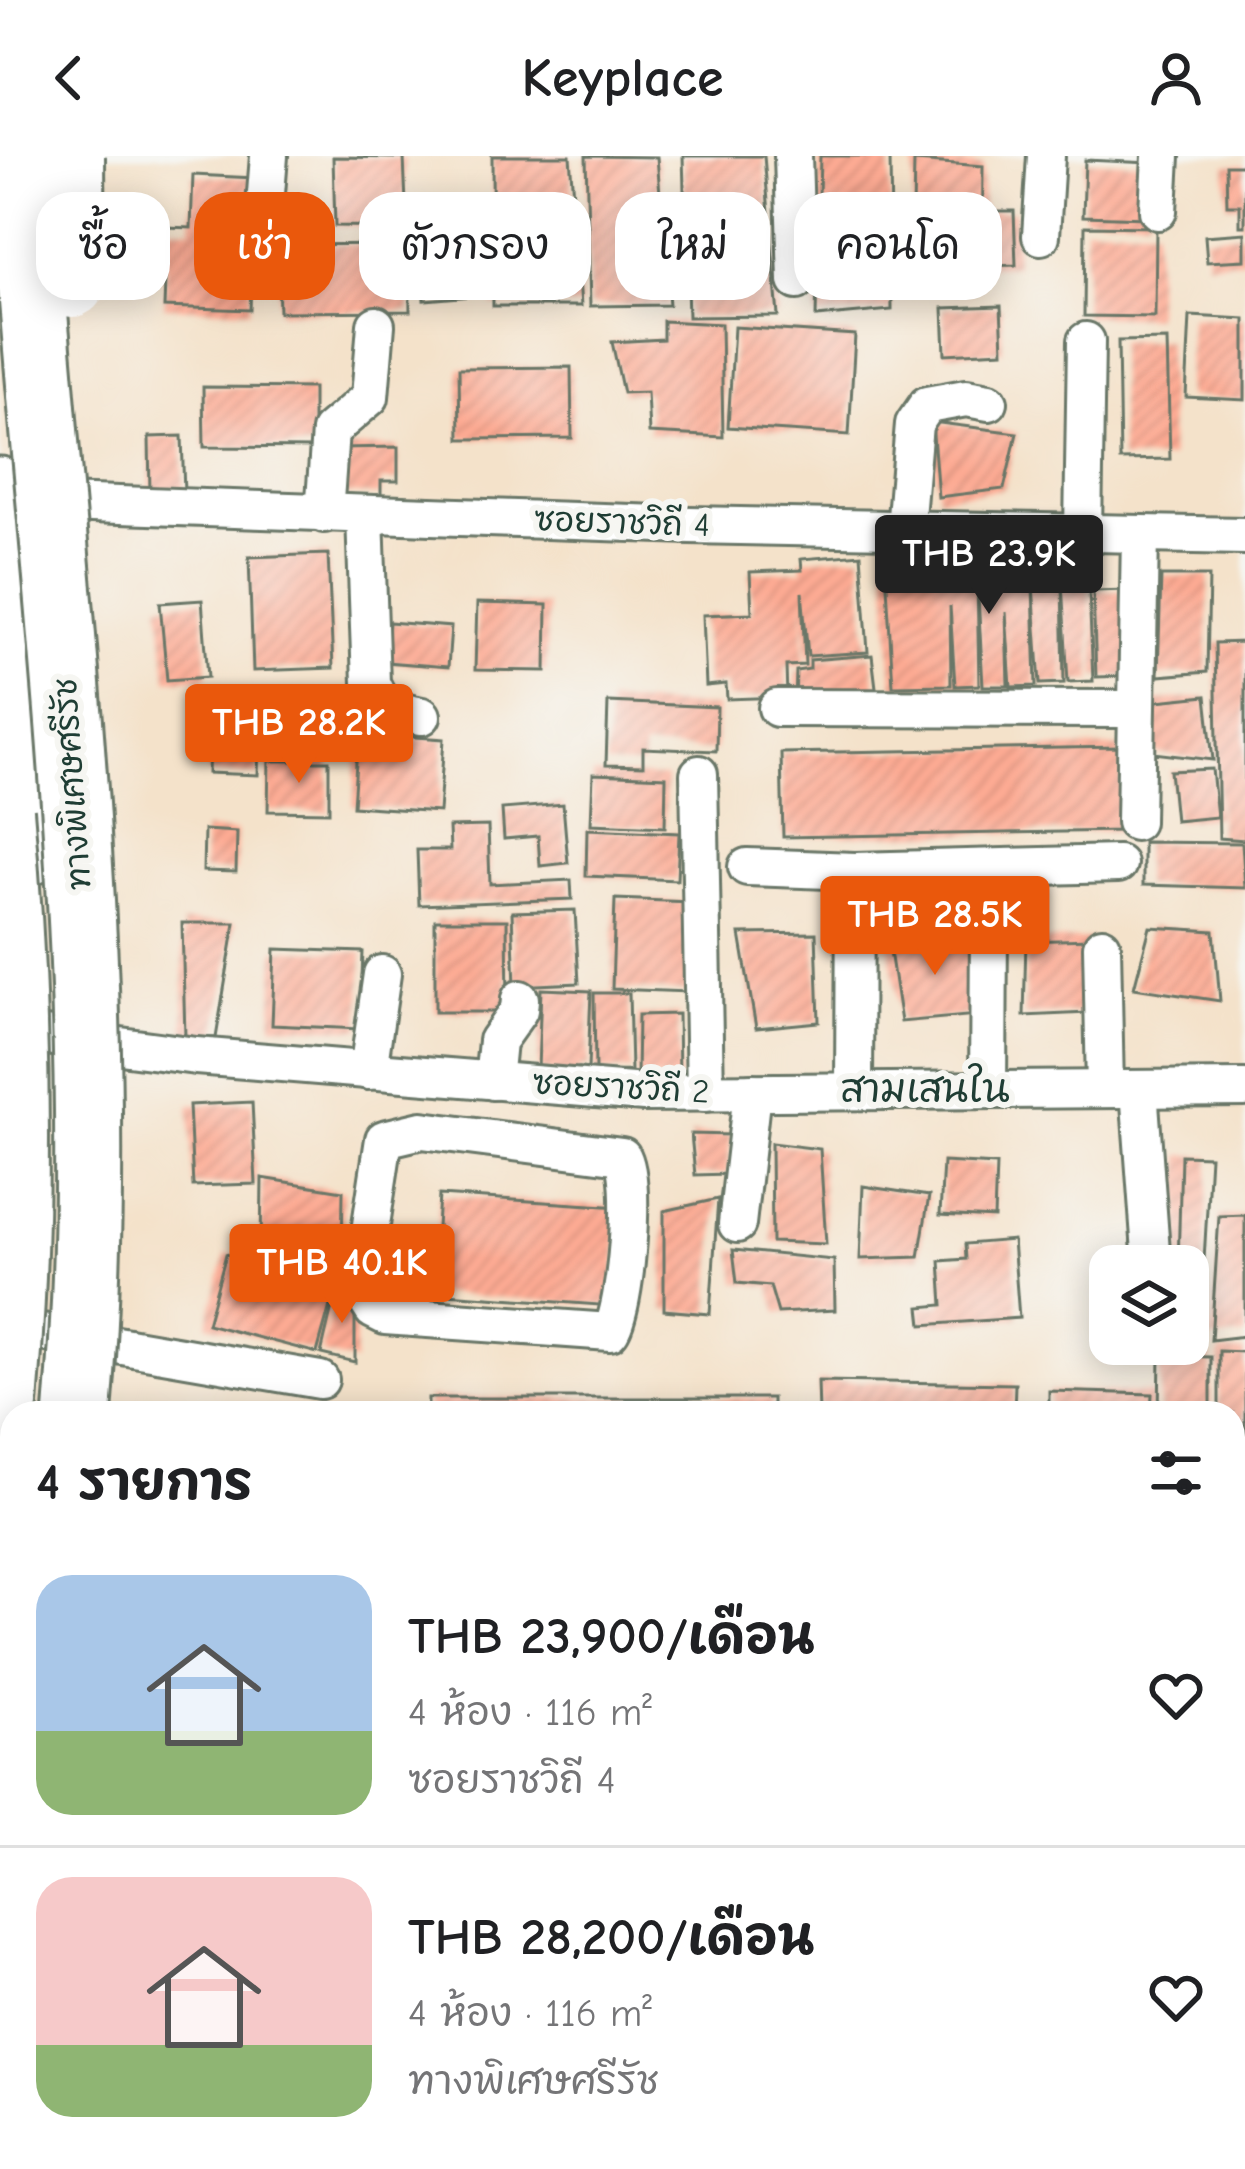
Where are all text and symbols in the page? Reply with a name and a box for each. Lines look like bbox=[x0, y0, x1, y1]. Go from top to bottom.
icon: back bbox=[36, 45, 102, 111]
icon: person bbox=[1143, 45, 1209, 111]
text: Keyplace bbox=[522, 47, 723, 110]
chip: ซื้อ bbox=[36, 192, 170, 300]
chip: เช่า bbox=[194, 192, 335, 300]
chip: ตัวกรอง bbox=[359, 192, 591, 300]
chip: ใหม่ bbox=[615, 192, 770, 300]
chip: คอนโด bbox=[794, 192, 1002, 300]
street label: ซอยราชวิถี 4 bbox=[534, 498, 710, 544]
pin: THB 23.9K bbox=[852, 515, 1126, 617]
text: THB 23.9K bbox=[902, 531, 1076, 576]
street label: ทางพิเศษศรีรัช bbox=[44, 677, 98, 891]
pin: THB 28.2K bbox=[162, 684, 436, 786]
text: THB 28.2K bbox=[212, 700, 386, 745]
pin: THB 28.5K bbox=[798, 876, 1072, 978]
text: THB 28.5K bbox=[847, 892, 1023, 937]
street label: ซอยราชวิถี 2 bbox=[532, 1061, 710, 1111]
district label: สามเสนใน bbox=[840, 1063, 1010, 1112]
pin: THB 40.1K bbox=[205, 1224, 479, 1326]
text: THB 40.1K bbox=[257, 1240, 427, 1285]
map controls bbox=[1089, 1245, 1209, 1365]
button: layers bbox=[1089, 1245, 1209, 1365]
icon: filters bbox=[1143, 1440, 1209, 1506]
text: 4 รายการ bbox=[36, 1453, 252, 1512]
text: THB 23,900/เดือน bbox=[408, 1607, 815, 1666]
icon: home bbox=[132, 1623, 276, 1767]
icon: heart bbox=[1143, 1662, 1209, 1728]
text: 4 ห้อง · 116 m² bbox=[408, 1690, 652, 1735]
text: ซอยราชวิถี 4 bbox=[408, 1758, 616, 1803]
text: THB 28,200/เดือน bbox=[408, 1908, 814, 1967]
icon: home bbox=[132, 1925, 276, 2069]
icon: heart bbox=[1143, 1964, 1209, 2030]
text: 4 ห้อง · 116 m² bbox=[408, 1991, 652, 2036]
text: ทางพิเศษศรีรัช bbox=[408, 2059, 659, 2104]

